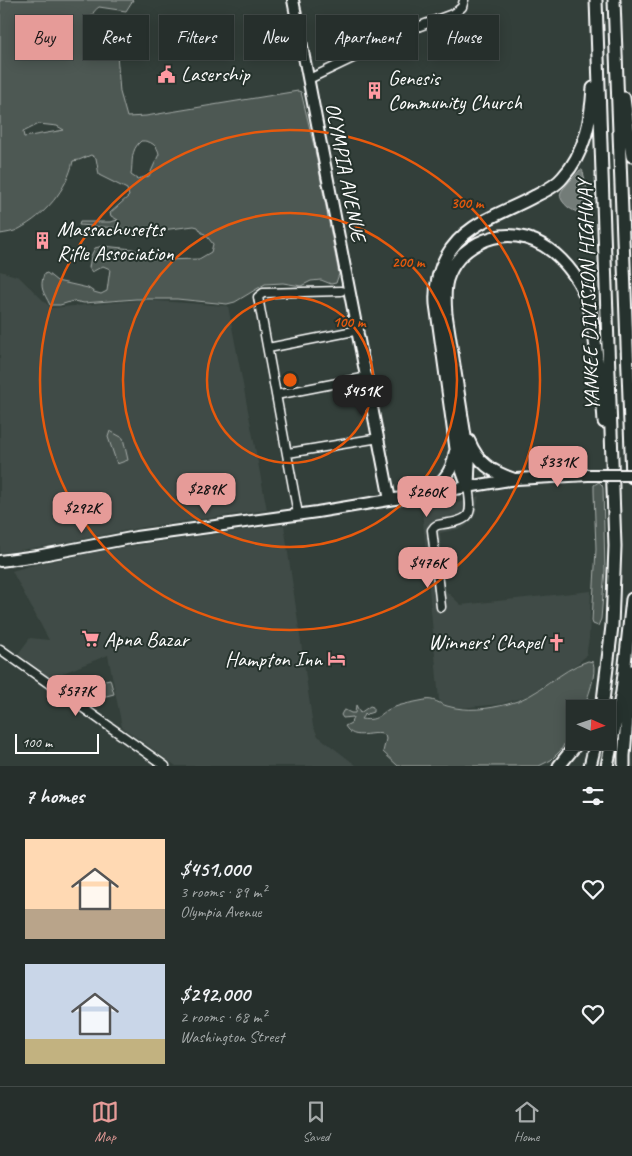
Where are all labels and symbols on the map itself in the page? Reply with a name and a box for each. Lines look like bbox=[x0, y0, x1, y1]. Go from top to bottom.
place label: Lasership bbox=[181, 61, 251, 87]
public building icon: Lasership bbox=[157, 64, 177, 84]
place label: Genesis Community Church bbox=[388, 65, 522, 115]
building icon: Genesis Community Church bbox=[364, 80, 384, 100]
street label: OLYMPIA AVENUE bbox=[320, 101, 373, 246]
street label: YANKEE DIVISION HIGHWAY bbox=[571, 175, 605, 411]
text: 300 m bbox=[451, 194, 485, 213]
place label: Massachusetts Rifle Association bbox=[57, 216, 174, 266]
building icon: Massachusetts Rifle Association bbox=[33, 231, 53, 251]
text: 200 m bbox=[392, 253, 426, 272]
text: 100 m bbox=[333, 313, 367, 332]
centre of rings bbox=[281, 371, 299, 389]
pin: $451K bbox=[327, 374, 397, 417]
pin: $331K bbox=[523, 446, 593, 488]
pin: $289K bbox=[171, 472, 241, 515]
pin: $260K bbox=[392, 476, 462, 518]
pin: $292K bbox=[47, 492, 117, 534]
pin: $476K bbox=[393, 546, 463, 589]
place label: Apna Bazar bbox=[104, 626, 191, 652]
supermarket icon: Apna Bazar bbox=[80, 629, 100, 649]
place label: Winners' Chapel bbox=[428, 629, 546, 655]
church icon: Winners' Chapel bbox=[547, 632, 567, 652]
place label: Hampton Inn bbox=[225, 646, 324, 672]
hotel icon: Hampton Inn bbox=[326, 649, 346, 669]
pin: $577K bbox=[41, 674, 111, 717]
north arrow bbox=[566, 700, 616, 750]
scale bar bbox=[15, 731, 99, 754]

